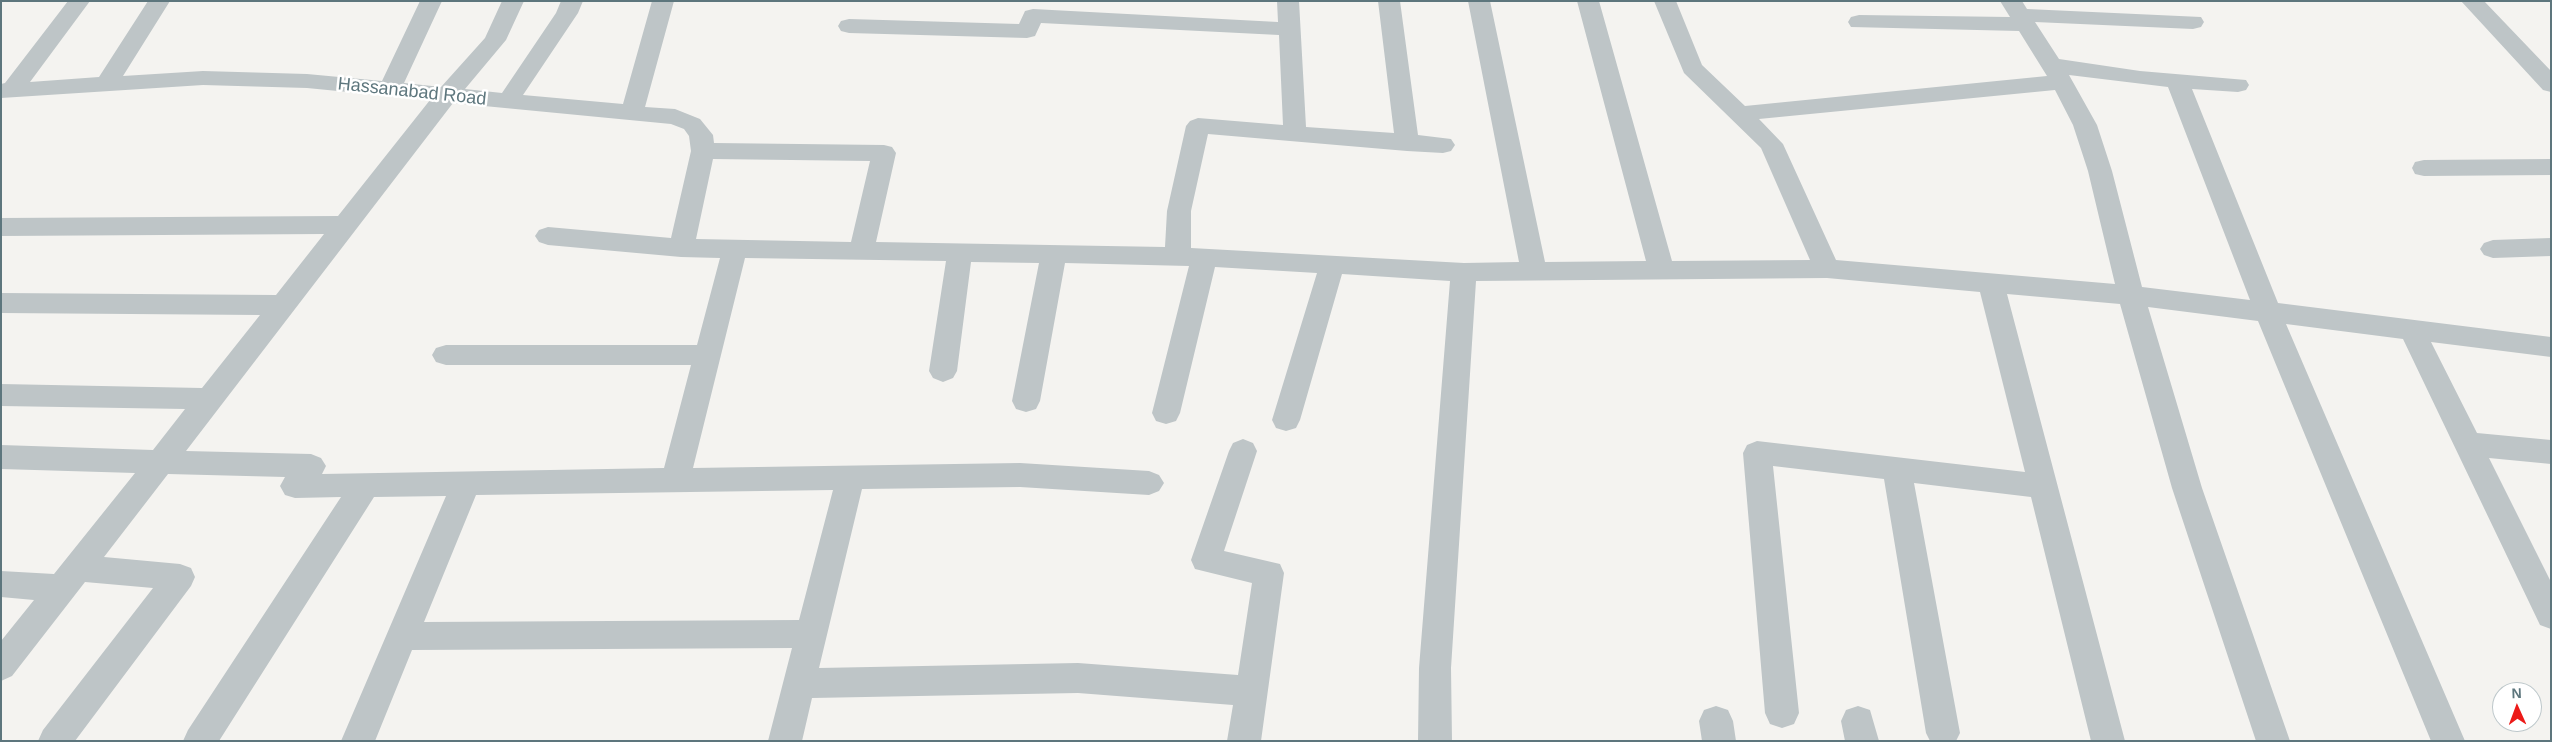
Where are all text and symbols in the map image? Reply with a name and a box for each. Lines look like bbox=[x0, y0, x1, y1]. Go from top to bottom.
street label: Hassanabad Road bbox=[337, 73, 487, 111]
north arrow bbox=[2492, 682, 2542, 732]
text: N bbox=[2511, 685, 2522, 701]

